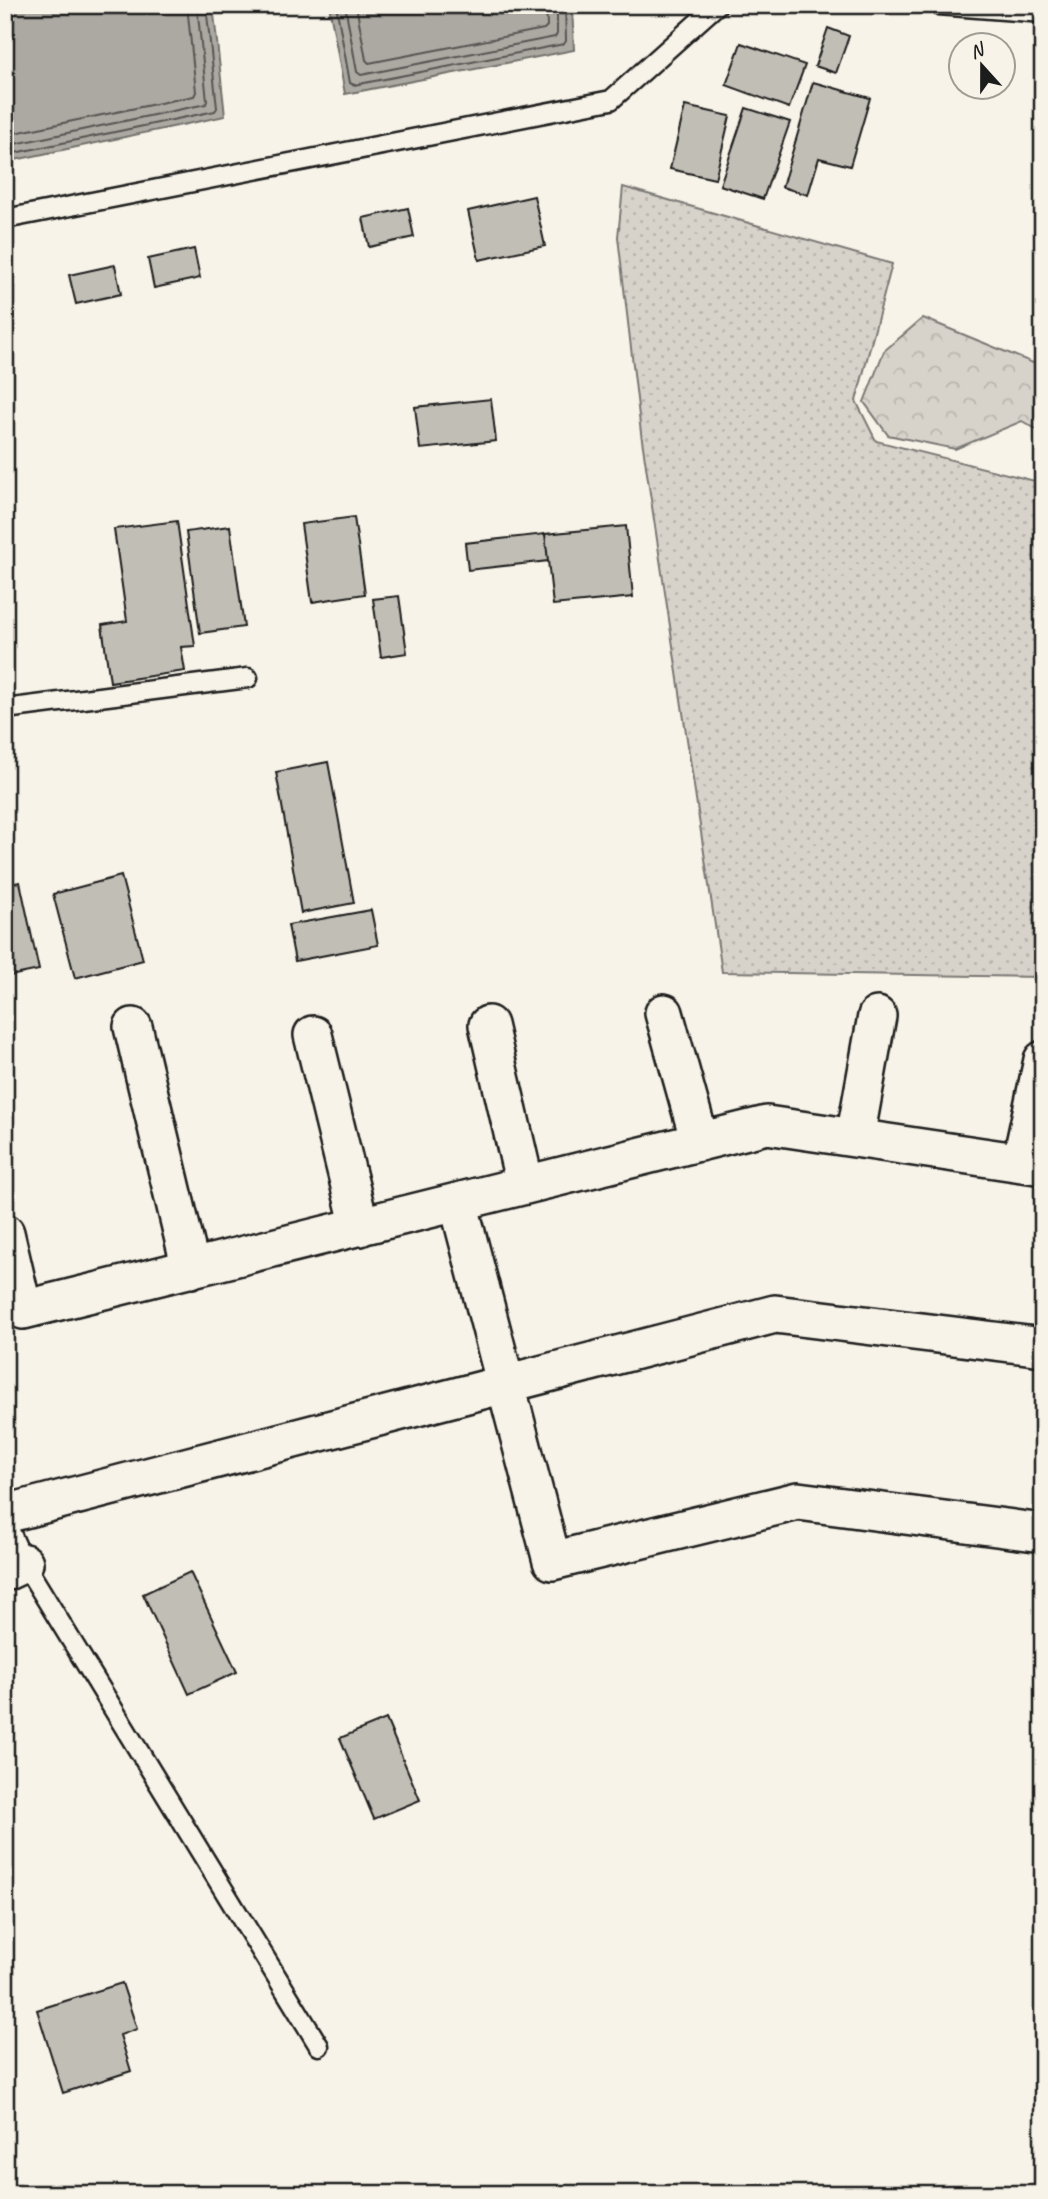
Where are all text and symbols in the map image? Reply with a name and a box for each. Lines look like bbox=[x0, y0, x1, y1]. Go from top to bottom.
north arrow bbox=[946, 32, 1016, 102]
text: N bbox=[966, 37, 989, 64]

